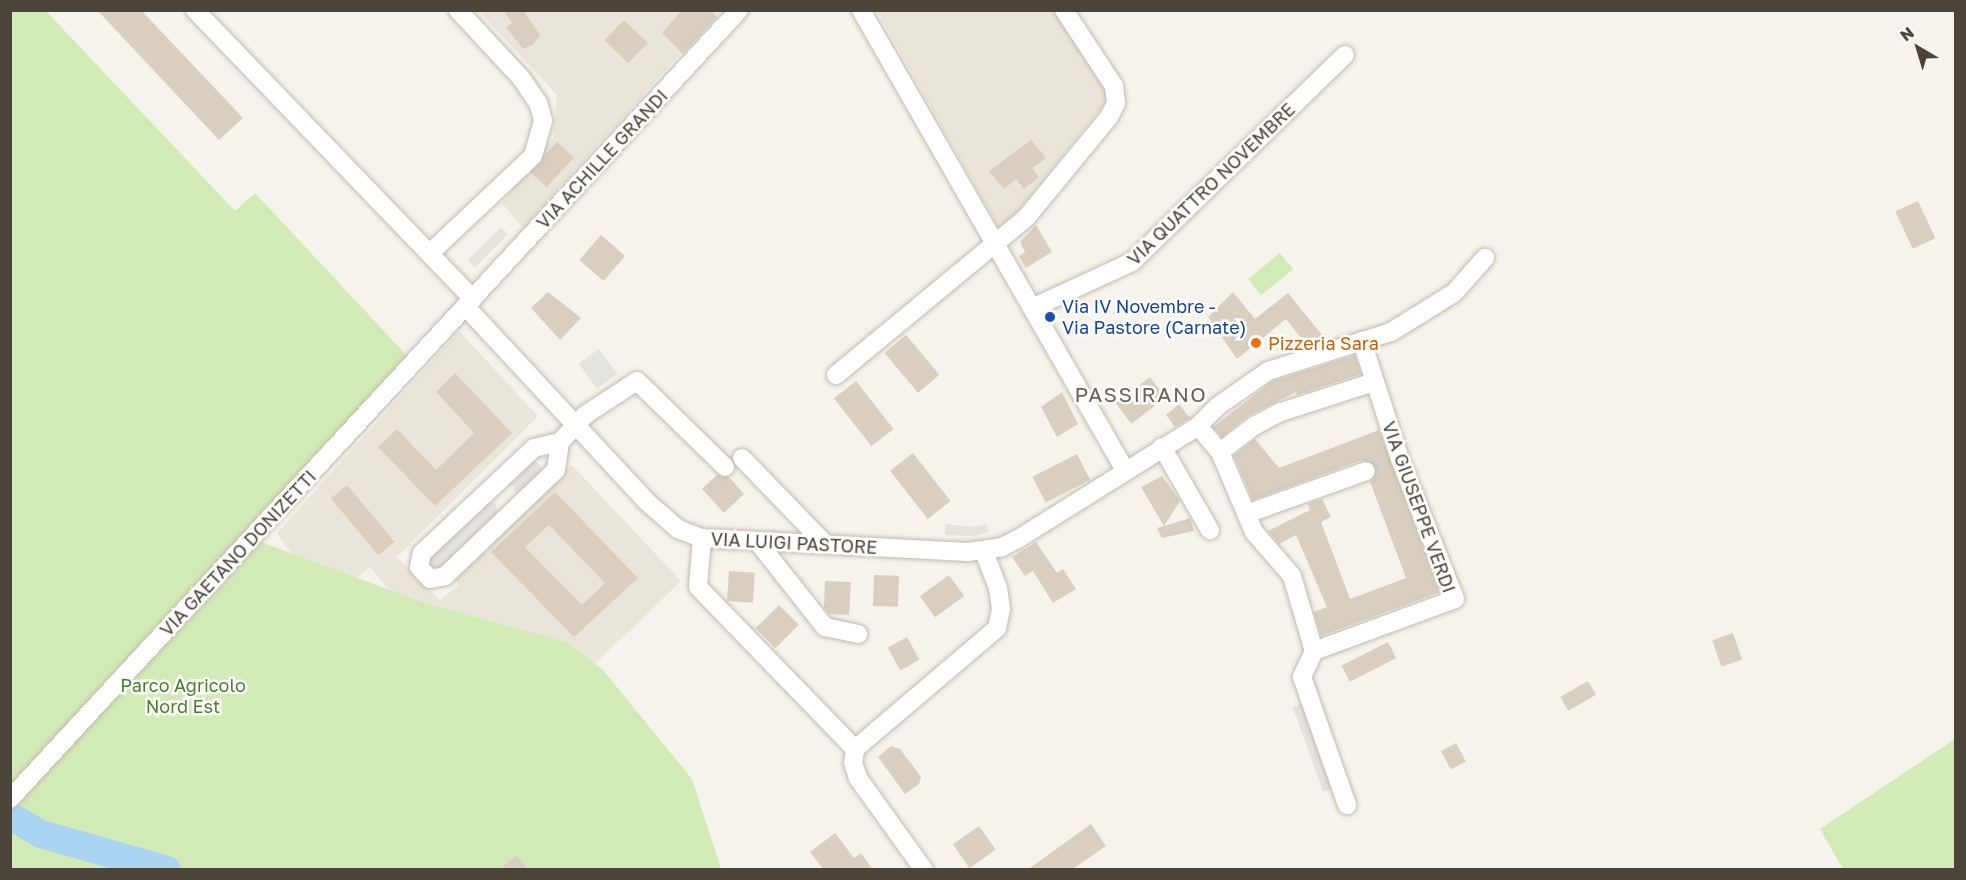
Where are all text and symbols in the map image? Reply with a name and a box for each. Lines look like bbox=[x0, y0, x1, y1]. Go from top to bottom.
north arrow bbox=[1888, 18, 1948, 78]
text: N bbox=[1896, 22, 1918, 45]
street label: VIA ACHILLE GRANDI bbox=[532, 85, 672, 233]
street label: VIA QUATTRO NOVEMBRE bbox=[1123, 98, 1299, 270]
place label: Via IV Novembre - Via Pastore (Carnate) bbox=[1062, 296, 1246, 338]
marker: Via IV Novembre - Via Pastore (Carnate) bbox=[1043, 310, 1057, 324]
place label: Pizzeria Sara bbox=[1268, 332, 1379, 354]
marker: Pizzeria Sara bbox=[1249, 336, 1263, 350]
district label: PASSIRANO bbox=[1075, 381, 1207, 407]
street label: VIA GIUSEPPE VERDI bbox=[1378, 418, 1460, 596]
street label: VIA GAETANO DONIZETTI bbox=[155, 466, 321, 640]
street label: VIA LUIGI PASTORE bbox=[710, 528, 878, 558]
park label: Parco Agricolo Nord Est bbox=[120, 675, 246, 718]

